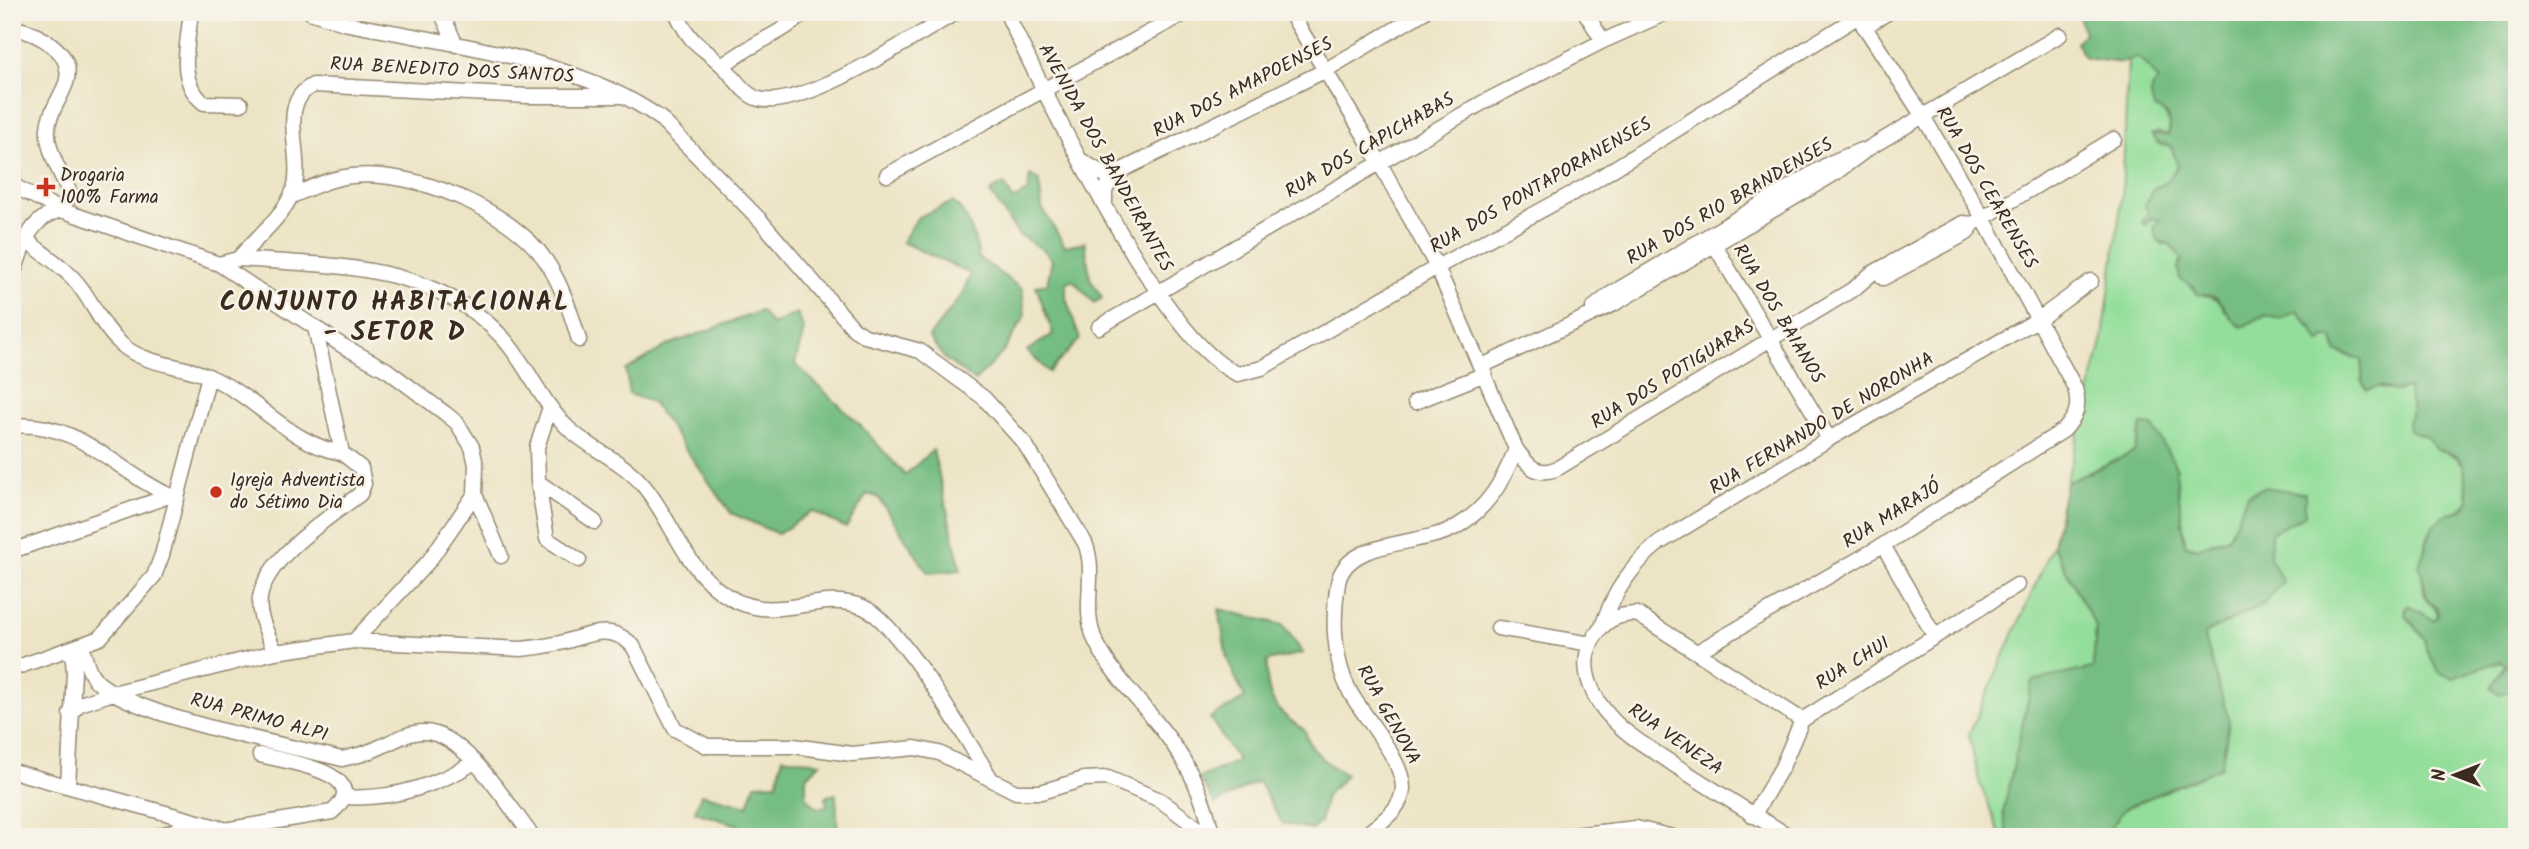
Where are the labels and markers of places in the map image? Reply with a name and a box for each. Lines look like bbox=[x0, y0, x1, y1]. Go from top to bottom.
place label: Drogaria 100% Farma bbox=[60, 161, 159, 213]
marker: Drogaria 100% Farma bbox=[38, 179, 54, 195]
place label: Igreja Adventista do Sétimo Dia bbox=[230, 466, 365, 518]
marker: Igreja Adventista do Sétimo Dia bbox=[208, 484, 224, 500]

